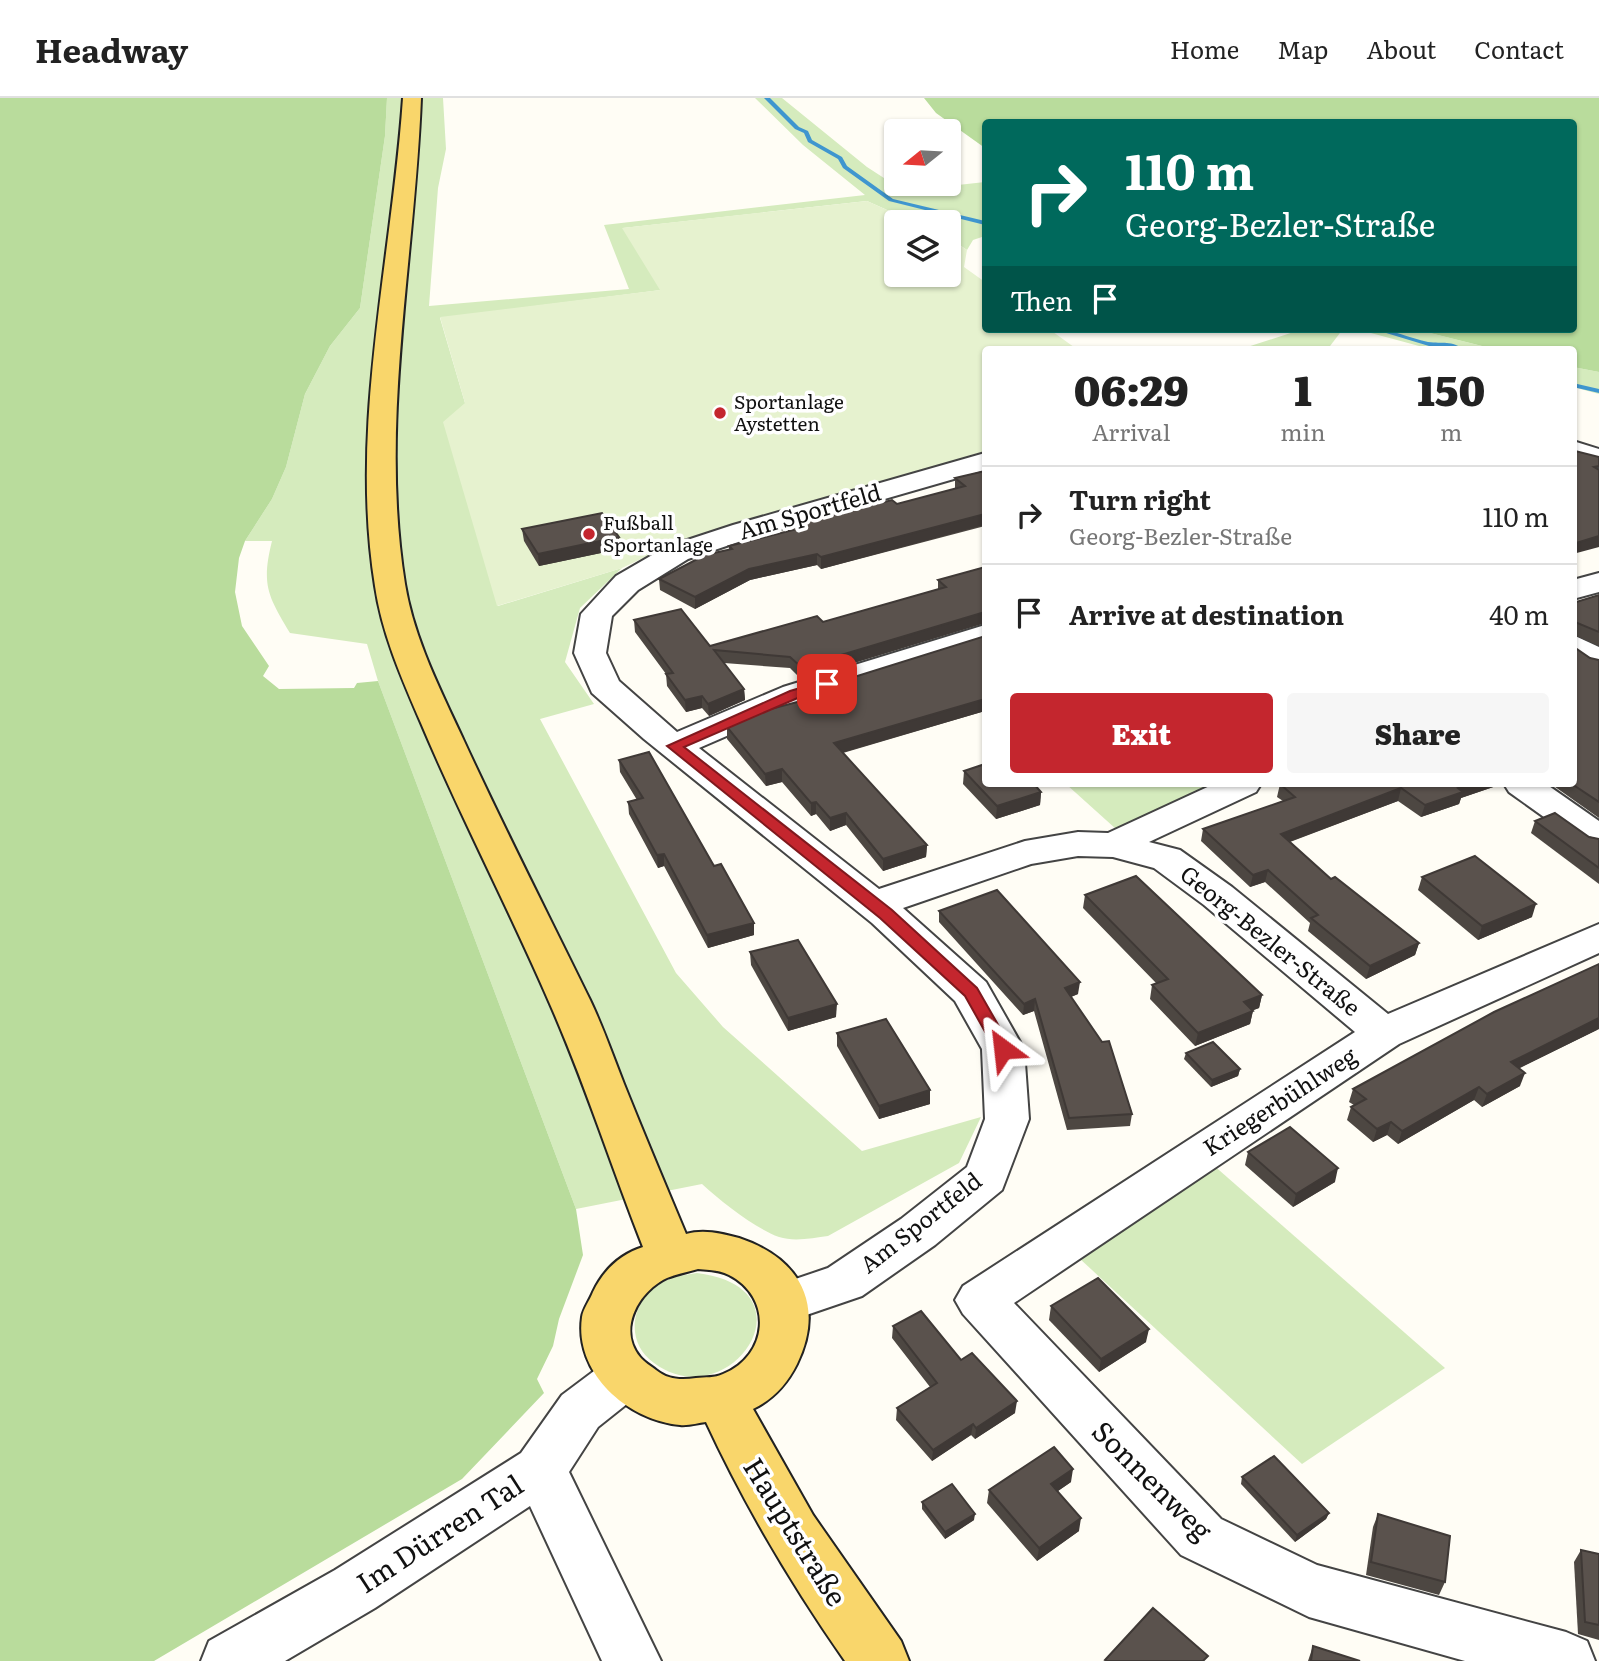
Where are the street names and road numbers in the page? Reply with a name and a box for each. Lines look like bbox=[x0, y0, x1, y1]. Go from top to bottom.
street label: Am Sportfeld bbox=[734, 474, 885, 547]
street label: Georg-Bezler-Straße bbox=[1174, 856, 1369, 1023]
street label: Kriegerbühlweg bbox=[1195, 1038, 1363, 1163]
street label: Am Sportfeld bbox=[852, 1163, 988, 1280]
street label: Sonnenweg bbox=[1084, 1410, 1223, 1550]
street label: Hauptstraße bbox=[734, 1449, 859, 1613]
street label: Im Dürren Tal bbox=[347, 1463, 531, 1602]

